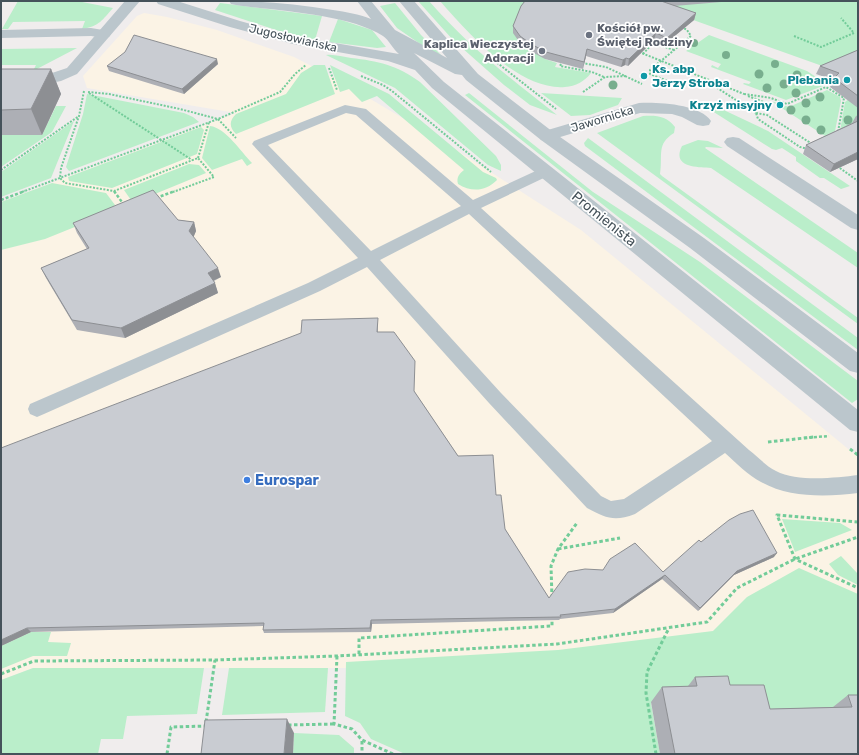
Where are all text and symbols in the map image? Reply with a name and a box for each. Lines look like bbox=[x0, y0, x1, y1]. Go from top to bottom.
street label: Jugosłowiańska bbox=[247, 21, 339, 55]
place label: Kościół pw. Świętej Rodziny bbox=[597, 21, 692, 49]
marker: Kościół pw. Świętej Rodziny bbox=[584, 30, 594, 40]
place label: Kaplica Wieczystej Adoracji bbox=[424, 37, 534, 65]
marker: Kaplica Wieczystej Adoracji bbox=[537, 46, 547, 56]
place label: Ks. abp Jerzy Stroba bbox=[652, 62, 730, 90]
marker: Ks. abp Jerzy Stroba bbox=[639, 71, 649, 81]
place label: Plebania bbox=[787, 73, 839, 87]
marker: Plebania bbox=[842, 75, 852, 85]
place label: Krzyż misyjny bbox=[689, 98, 772, 112]
marker: Krzyż misyjny bbox=[775, 100, 785, 110]
street label: Jawornicka bbox=[569, 103, 635, 135]
street label: Promienista bbox=[568, 188, 640, 250]
place label: Eurospar bbox=[255, 472, 320, 489]
marker: Eurospar bbox=[242, 475, 252, 485]

